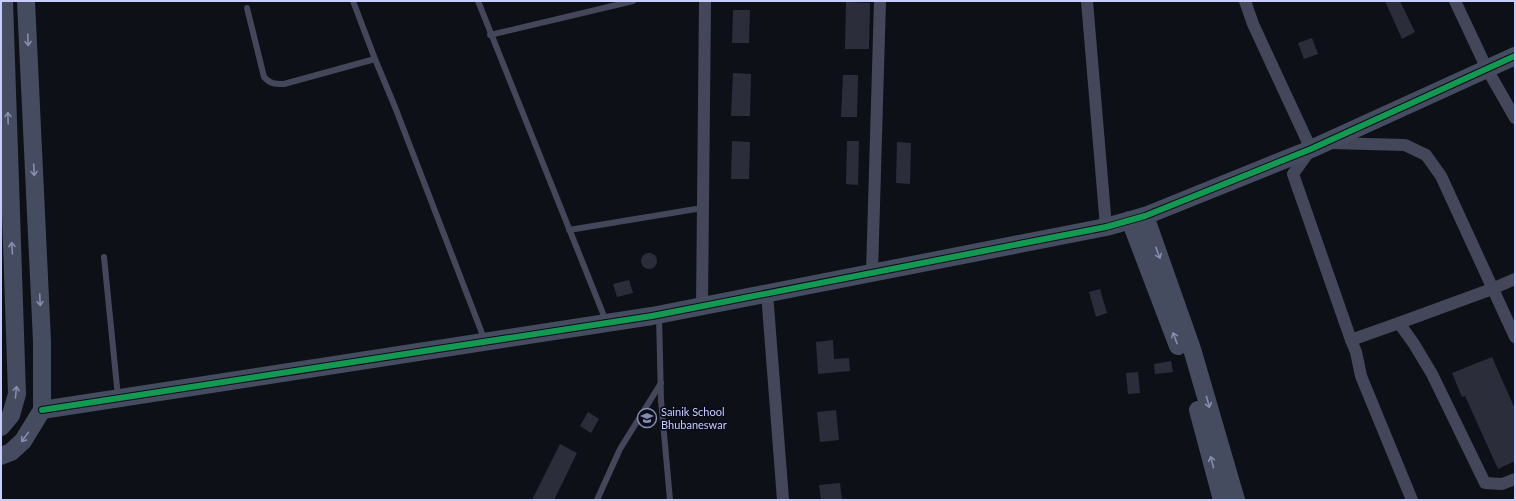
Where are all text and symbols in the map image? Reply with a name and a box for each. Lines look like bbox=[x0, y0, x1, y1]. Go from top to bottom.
one-way arrow bbox=[24, 33, 32, 46]
one-way arrow bbox=[5, 112, 12, 125]
one-way arrow bbox=[30, 163, 38, 176]
one-way arrow bbox=[9, 242, 16, 255]
one-way arrow bbox=[1154, 246, 1162, 258]
one-way arrow bbox=[36, 293, 44, 306]
one-way arrow bbox=[1171, 332, 1179, 344]
one-way arrow bbox=[13, 386, 20, 399]
one-way arrow bbox=[1205, 396, 1212, 409]
place label: Sainik School Bhubaneswar bbox=[661, 405, 727, 431]
school or university icon: Sainik School Bhubaneswar bbox=[636, 407, 658, 429]
one-way arrow bbox=[21, 431, 30, 442]
one-way arrow bbox=[1208, 456, 1215, 469]

